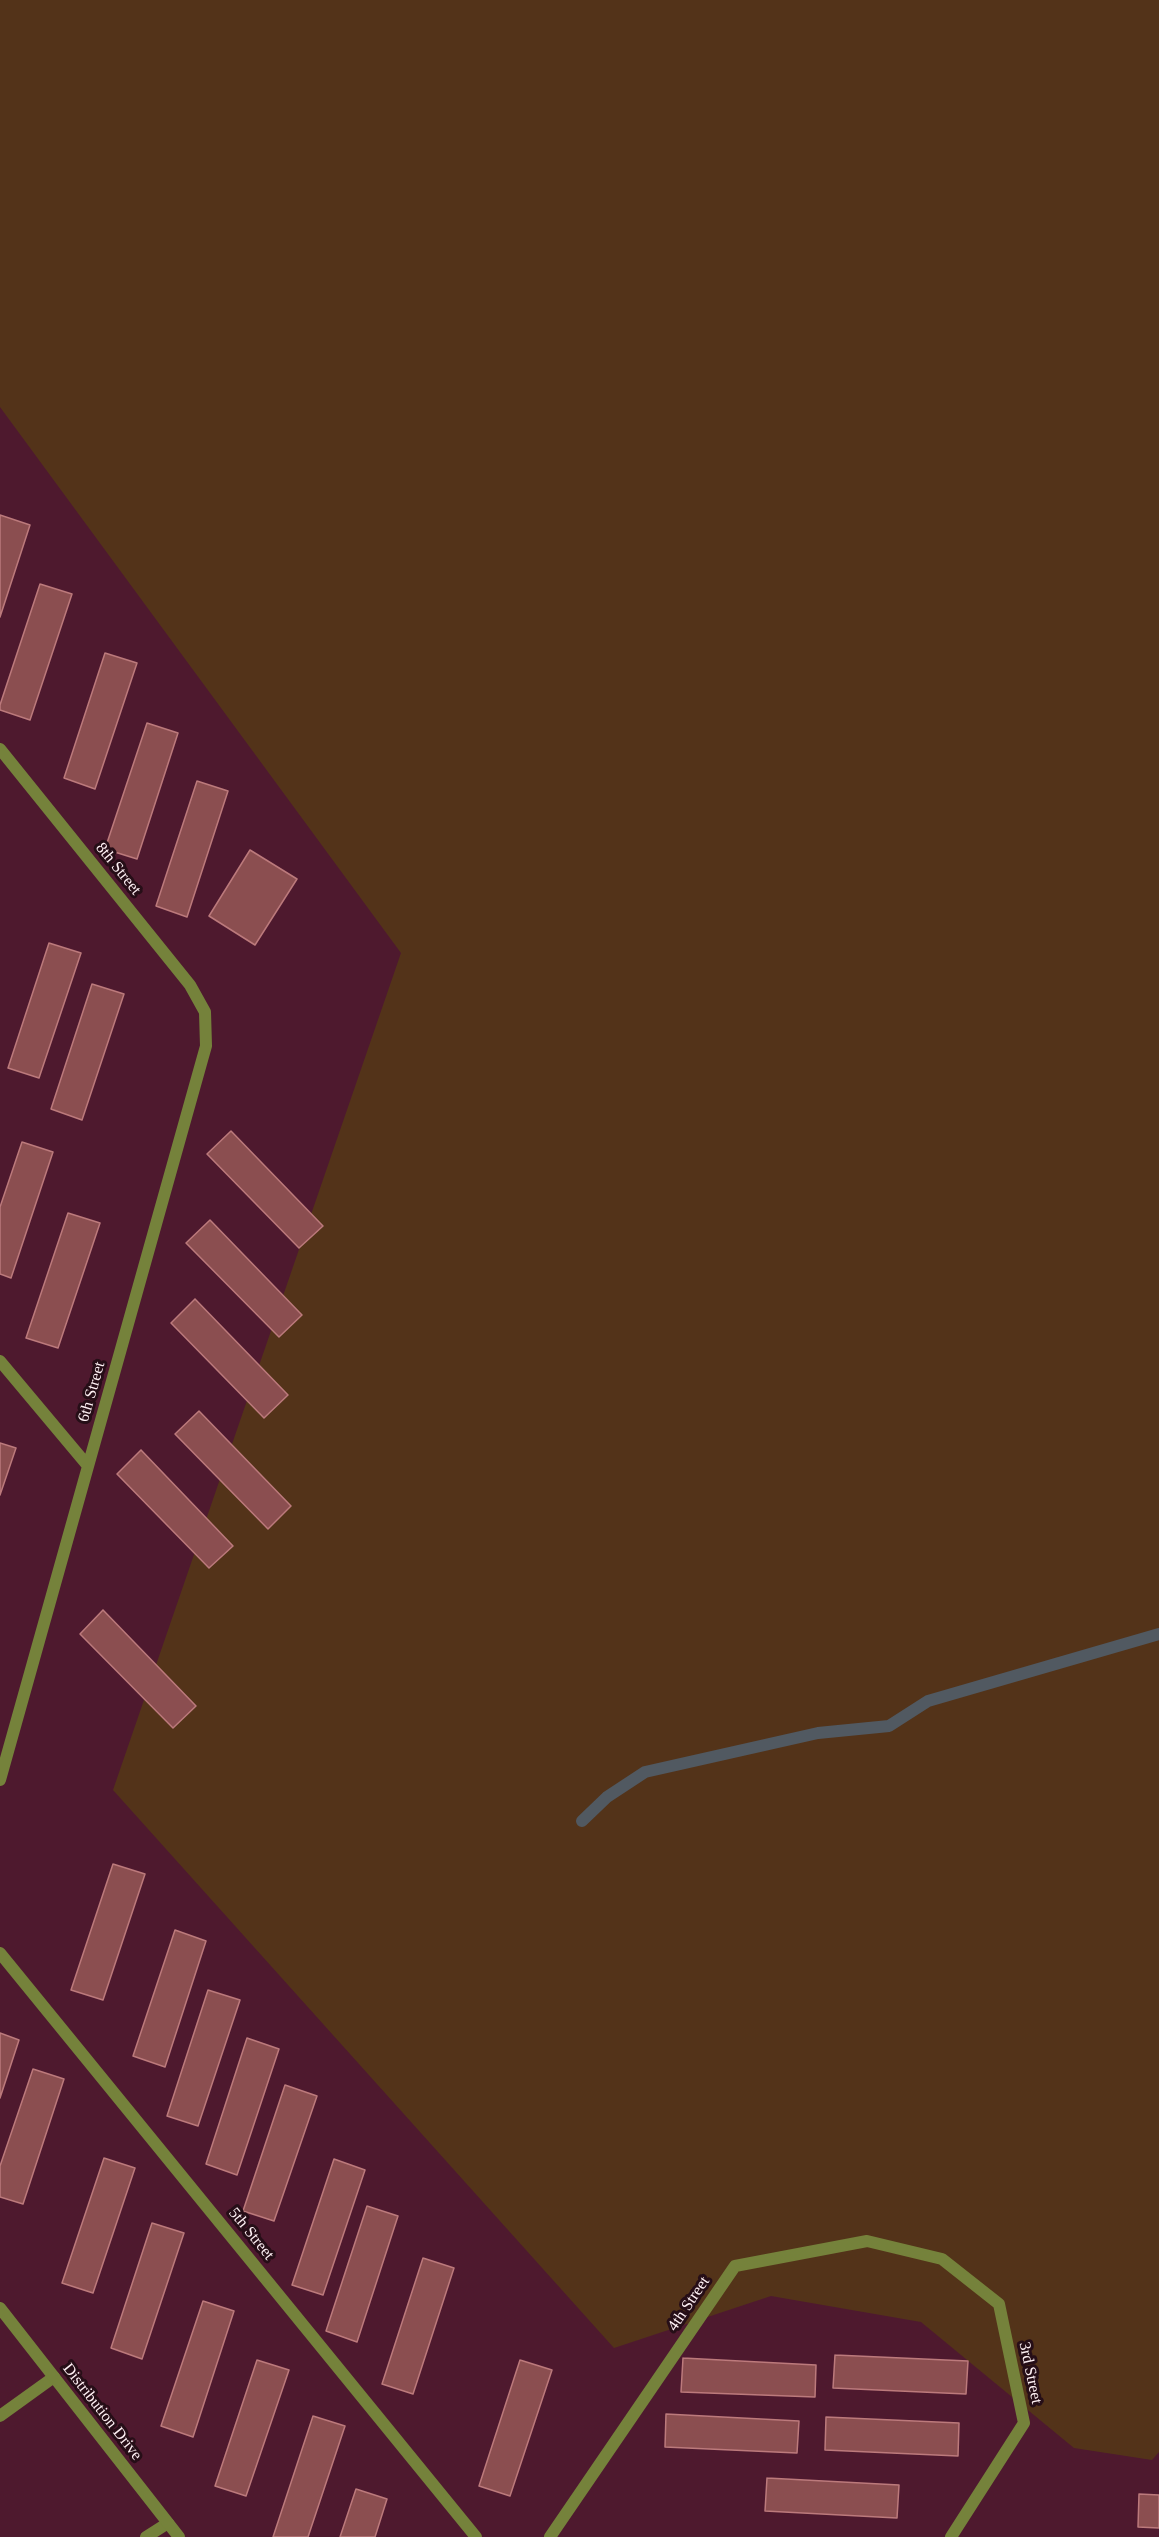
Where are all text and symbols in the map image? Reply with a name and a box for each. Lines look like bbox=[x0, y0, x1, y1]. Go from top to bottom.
street label: 8th Street bbox=[91, 839, 145, 899]
street label: 6th Street bbox=[74, 1360, 110, 1424]
street label: 5th Street bbox=[224, 2204, 278, 2264]
street label: 4th Street bbox=[664, 2273, 714, 2335]
street label: 3rd Street bbox=[1014, 2340, 1046, 2406]
street label: Distribution Drive bbox=[58, 2360, 146, 2464]

